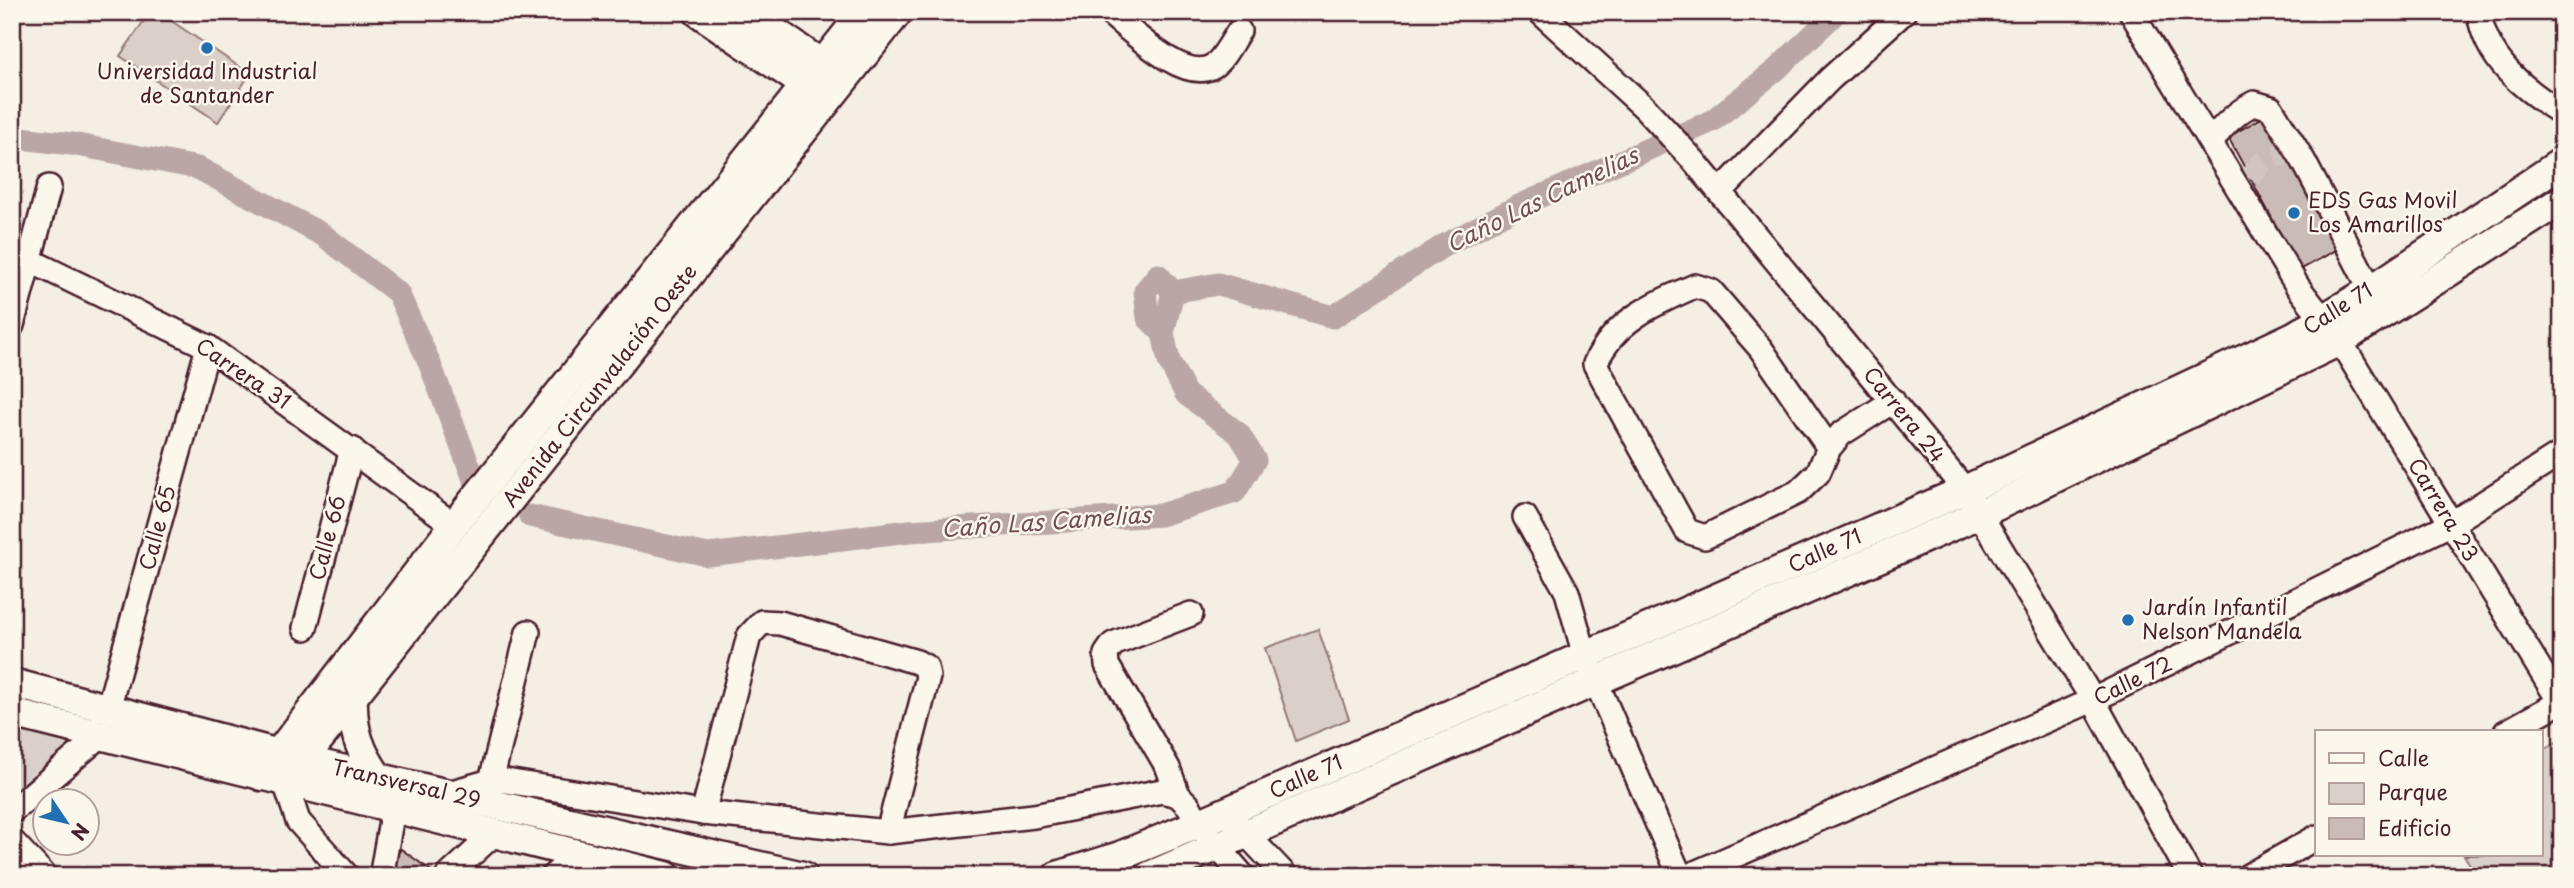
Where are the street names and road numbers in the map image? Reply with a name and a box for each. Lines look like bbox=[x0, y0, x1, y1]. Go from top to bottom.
street label: Avenida Circunvalación Oeste bbox=[493, 256, 704, 513]
street label: Calle 71 bbox=[2296, 273, 2378, 341]
street label: Carrera 31 bbox=[190, 329, 298, 416]
street label: Carrera 24 bbox=[1857, 359, 1954, 469]
street label: Carrera 23 bbox=[2401, 451, 2488, 567]
street label: Calle 65 bbox=[129, 481, 183, 574]
street label: Calle 66 bbox=[299, 491, 353, 584]
street label: Calle 71 bbox=[1782, 519, 1866, 580]
street label: Calle 72 bbox=[2087, 646, 2177, 712]
street label: Calle 71 bbox=[1263, 745, 1347, 806]
street label: Transversal 29 bbox=[329, 749, 484, 815]

